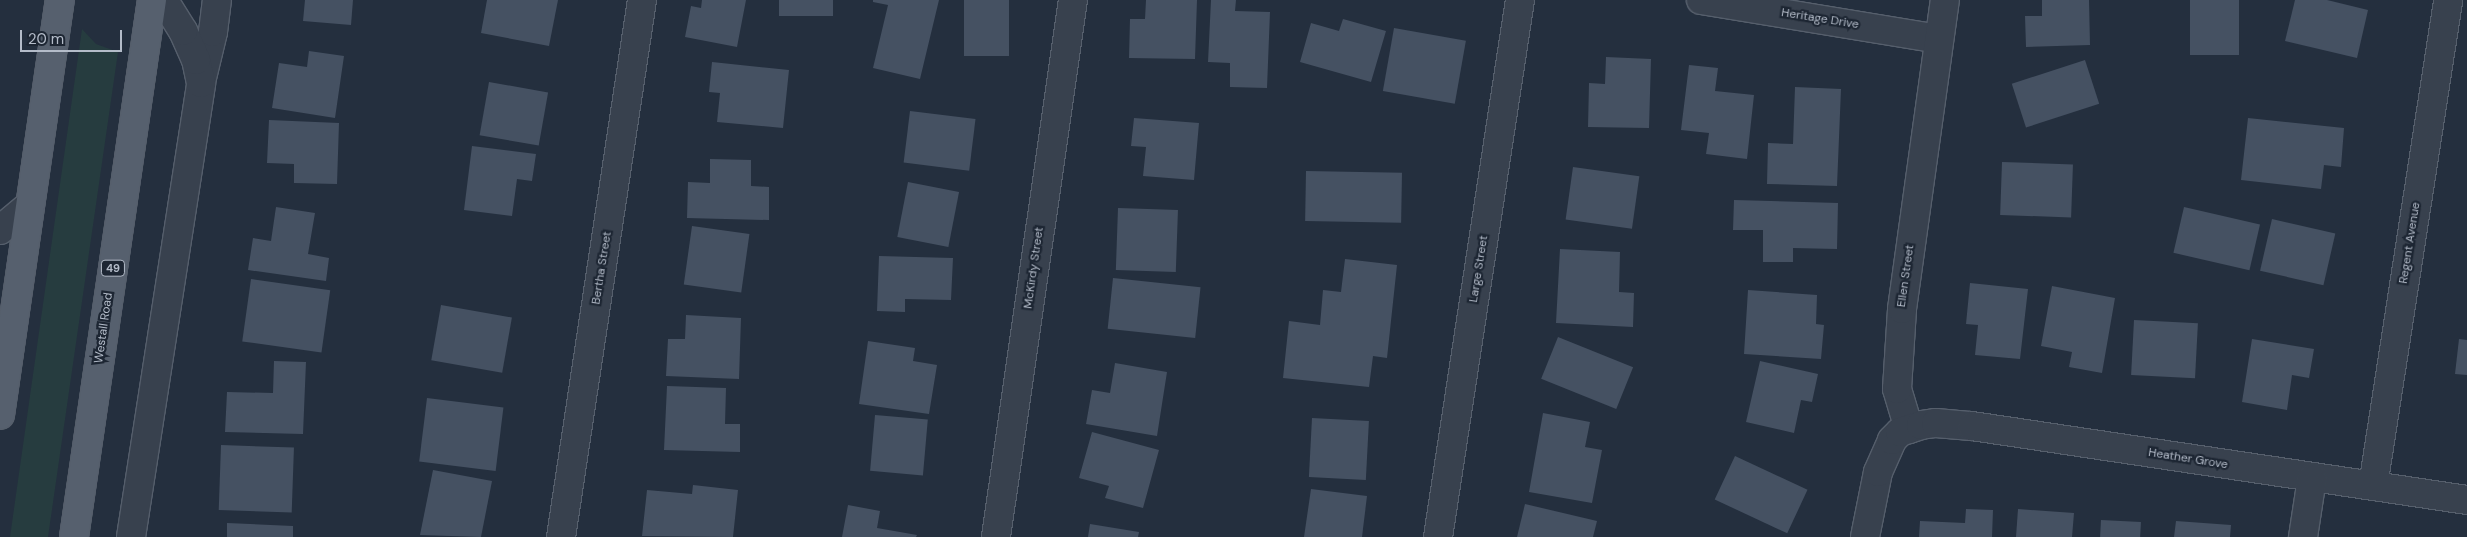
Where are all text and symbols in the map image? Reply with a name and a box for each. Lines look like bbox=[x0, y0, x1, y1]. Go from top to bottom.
street label: Heritage Drive bbox=[1780, 6, 1860, 32]
scale bar bbox=[22, 20, 125, 52]
text: 20 m bbox=[28, 29, 64, 49]
street label: Regent Avenue bbox=[2396, 201, 2424, 285]
street label: McKirdy Street bbox=[1021, 226, 1047, 310]
street label: Bertha Street bbox=[589, 230, 615, 306]
street label: Large Street bbox=[1467, 234, 1491, 304]
street label: Ellen Street bbox=[1894, 244, 1918, 308]
road number: 49 bbox=[100, 260, 126, 276]
street label: Westall Road bbox=[92, 292, 116, 364]
street label: Heather Grove bbox=[2147, 446, 2229, 472]

